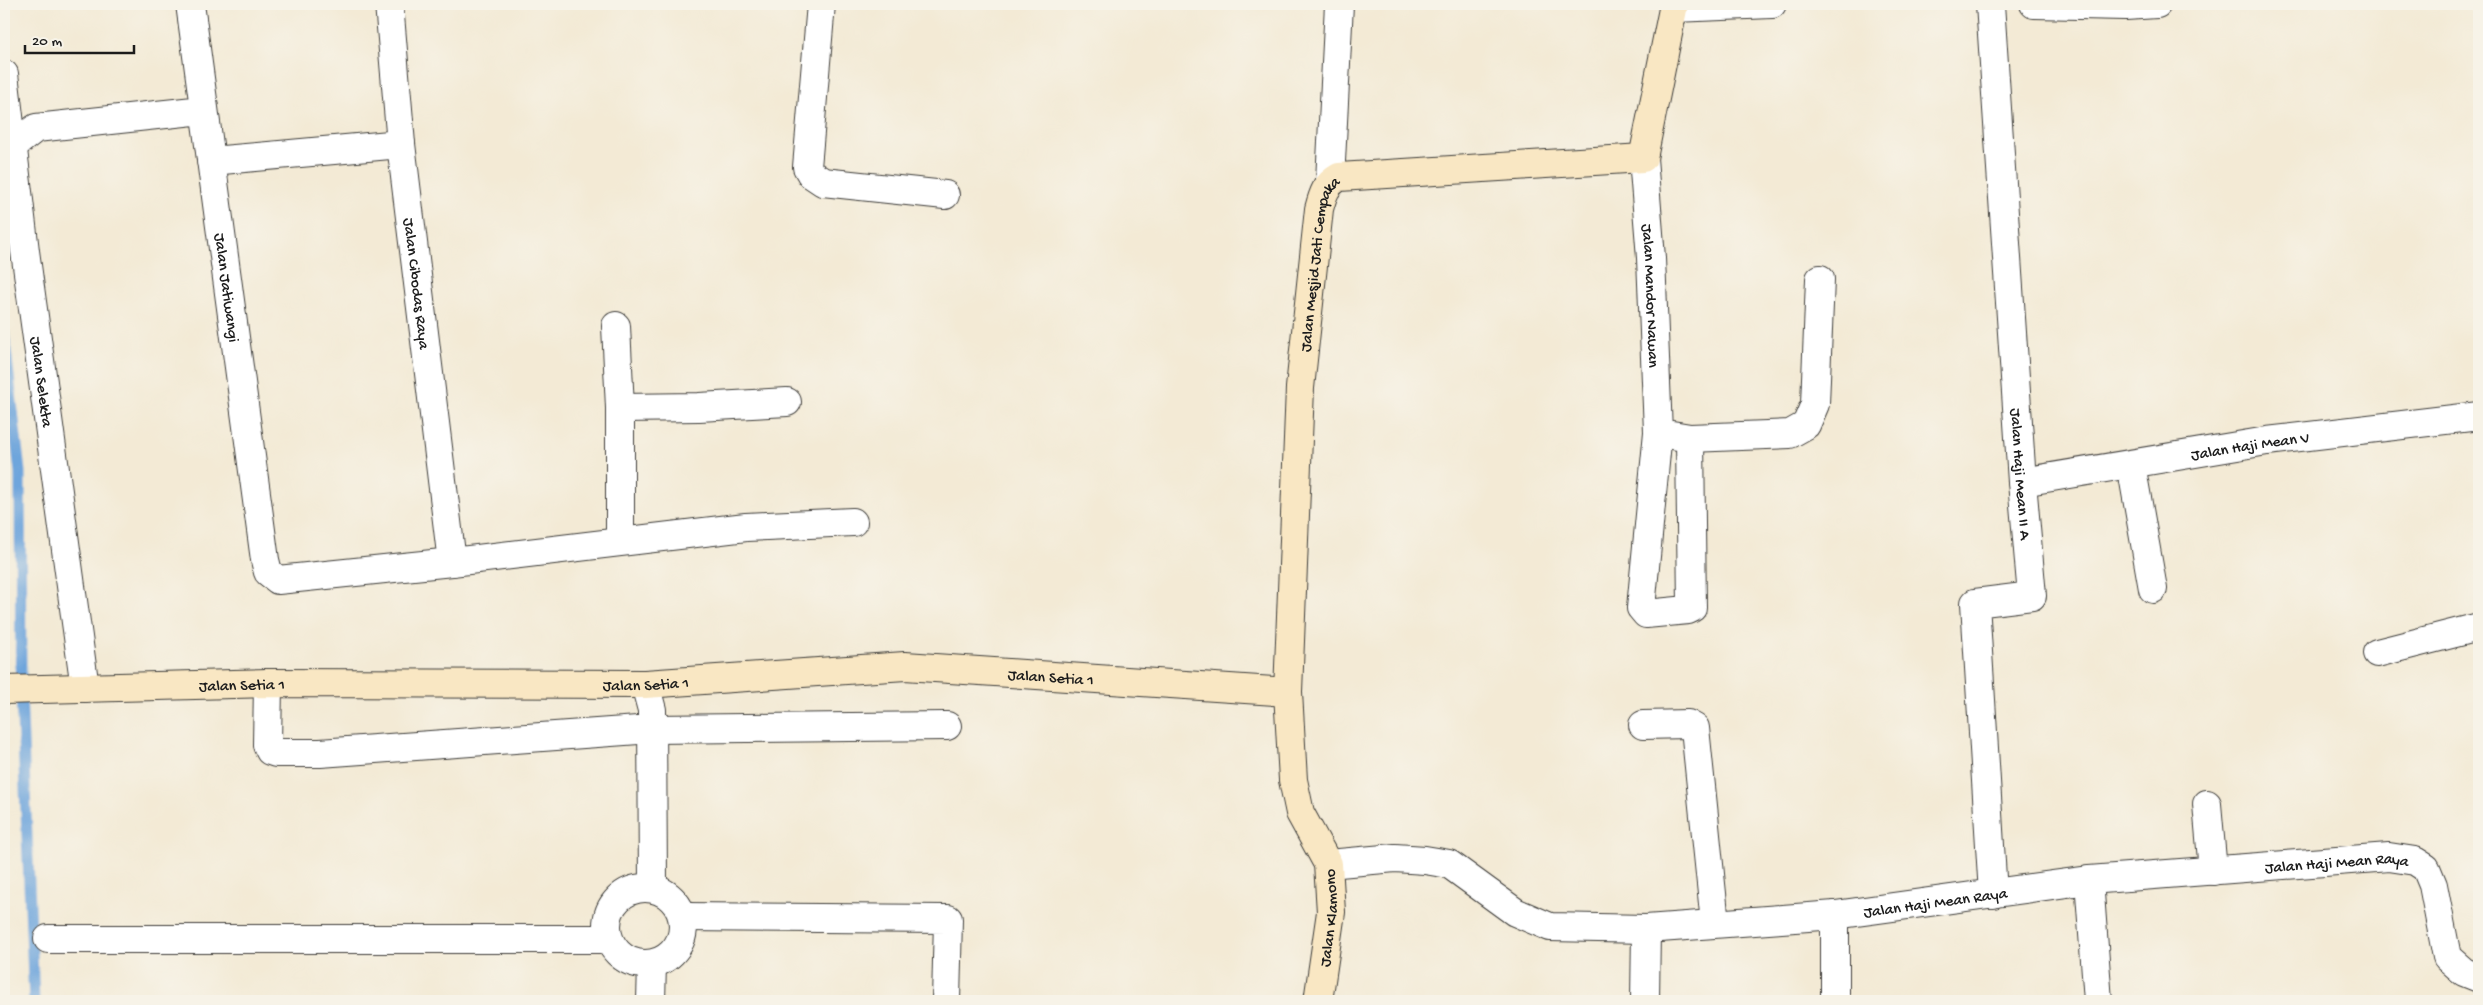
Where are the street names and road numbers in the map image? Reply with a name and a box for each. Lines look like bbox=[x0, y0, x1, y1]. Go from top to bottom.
street label: Jalan Mesjid Jati Cempaka bbox=[1298, 173, 1346, 353]
street label: Jalan Cibodas Raya bbox=[397, 217, 432, 352]
street label: Jalan Mandor Nawan bbox=[1635, 223, 1661, 369]
street label: Jalan Jatiwangi bbox=[208, 232, 242, 344]
street label: Jalan Selekta bbox=[24, 336, 55, 430]
street label: Jalan Haji Mean II A bbox=[2004, 408, 2033, 542]
street label: Jalan Haji Mean V bbox=[2190, 430, 2311, 467]
street label: Jalan Setia 1 bbox=[1007, 667, 1094, 692]
street label: Jalan Setia 1 bbox=[603, 675, 690, 697]
street label: Jalan Setia 1 bbox=[199, 677, 285, 698]
street label: Jalan Haji Mean Raya bbox=[2264, 851, 2411, 879]
street label: Jalan Klamono bbox=[1317, 868, 1344, 968]
street label: Jalan Haji Mean Raya bbox=[1863, 885, 2010, 924]

